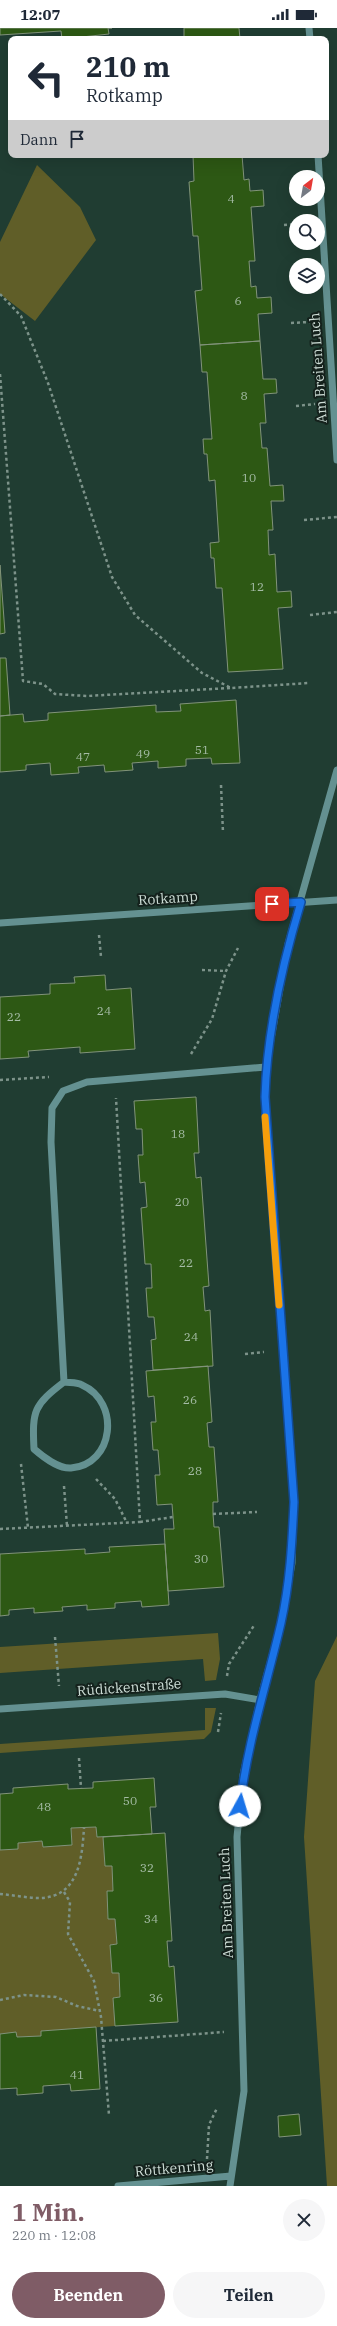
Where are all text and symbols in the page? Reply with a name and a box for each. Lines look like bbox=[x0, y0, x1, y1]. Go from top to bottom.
text: 12:07 bbox=[20, 5, 61, 24]
text: 210 m bbox=[86, 48, 170, 85]
icon: left bbox=[20, 52, 72, 104]
text: Rotkamp bbox=[86, 84, 163, 107]
icon: arrive bbox=[66, 128, 88, 150]
text: Dann bbox=[20, 130, 58, 149]
north arrow bbox=[289, 170, 325, 206]
map controls bbox=[289, 170, 325, 294]
house number: 4 bbox=[227, 191, 235, 206]
button: search bbox=[289, 214, 325, 250]
button: layers bbox=[289, 258, 325, 294]
house number: 6 bbox=[234, 293, 242, 308]
street label: Am Breiten Luch bbox=[305, 312, 331, 424]
house number: 8 bbox=[240, 388, 248, 403]
house number: 10 bbox=[242, 470, 256, 485]
house number: 12 bbox=[250, 579, 264, 594]
house number: 51 bbox=[195, 742, 209, 757]
house number: 49 bbox=[136, 746, 150, 761]
house number: 47 bbox=[76, 749, 90, 764]
street label: Rotkamp bbox=[138, 887, 198, 909]
pin bbox=[255, 887, 289, 921]
icon: arrive bbox=[261, 893, 283, 915]
house number: 24 bbox=[97, 1003, 111, 1018]
house number: 22 bbox=[7, 1009, 21, 1024]
house number: 18 bbox=[171, 1126, 185, 1141]
house number: 20 bbox=[175, 1194, 189, 1209]
house number: 22 bbox=[179, 1255, 193, 1270]
house number: 24 bbox=[184, 1329, 198, 1344]
house number: 26 bbox=[183, 1392, 197, 1407]
house number: 28 bbox=[188, 1463, 202, 1478]
house number: 30 bbox=[194, 1551, 208, 1566]
street label: Rüdickenstraße bbox=[76, 1674, 182, 1700]
position arrow bbox=[219, 1785, 261, 1827]
house number: 50 bbox=[123, 1793, 137, 1808]
house number: 48 bbox=[37, 1799, 51, 1814]
street label: Am Breiten Luch bbox=[215, 1847, 237, 1959]
house number: 32 bbox=[140, 1860, 154, 1875]
house number: 34 bbox=[144, 1911, 158, 1926]
house number: 36 bbox=[149, 1990, 163, 2005]
house number: 41 bbox=[70, 2067, 84, 2082]
street label: Röttkenring bbox=[134, 2156, 214, 2180]
text: 1 Min. bbox=[12, 2196, 84, 2228]
button: close bbox=[283, 2199, 325, 2241]
text: 220 m · 12:08 bbox=[12, 2227, 96, 2244]
button: Beenden bbox=[12, 2272, 165, 2318]
button: Teilen bbox=[173, 2272, 325, 2318]

